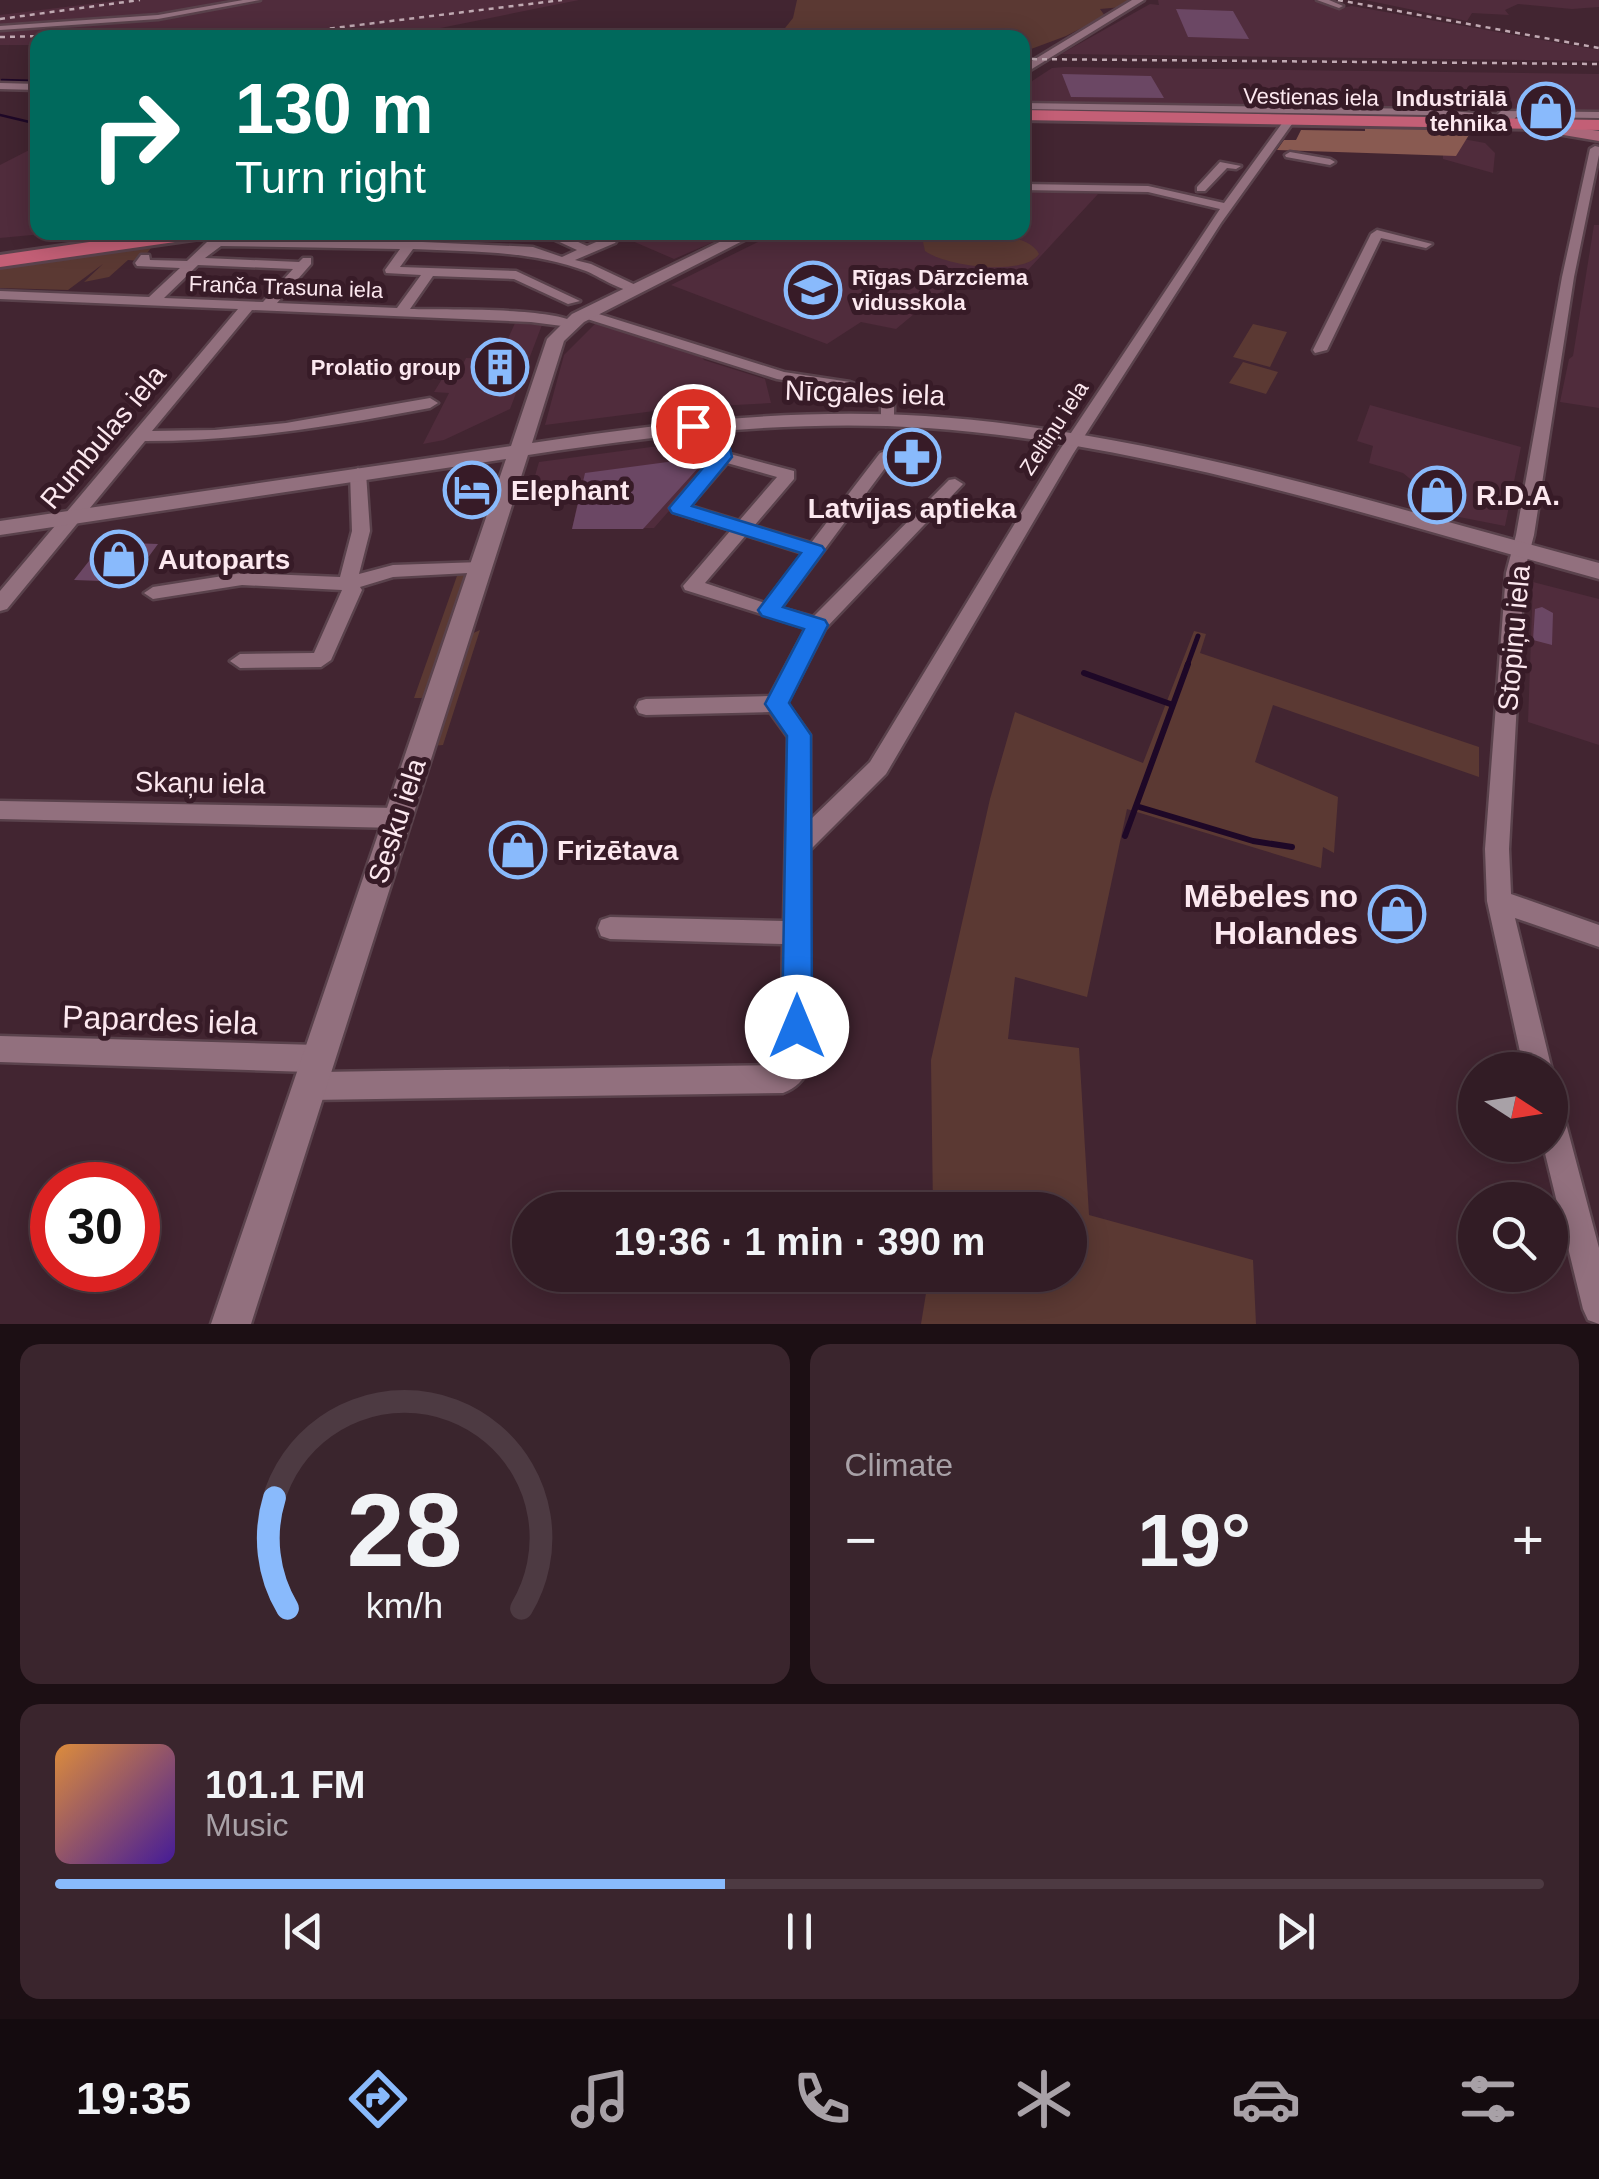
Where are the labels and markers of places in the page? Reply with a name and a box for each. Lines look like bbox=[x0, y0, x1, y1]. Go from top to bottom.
shop icon: Industriālā tehnika bbox=[1516, 81, 1576, 141]
place label: Industriālā tehnika bbox=[1396, 86, 1508, 136]
school or university icon: Rīgas Dārzciema vidusskola bbox=[783, 260, 843, 320]
place label: Rīgas Dārzciema vidusskola bbox=[852, 265, 1029, 315]
building icon: Prolatio group bbox=[470, 337, 530, 397]
place label: Prolatio group bbox=[311, 355, 461, 380]
pin bbox=[651, 384, 736, 469]
pharmacy icon: Latvijas aptieka bbox=[882, 427, 942, 487]
hotel icon: Elephant bbox=[442, 460, 502, 520]
shop icon: R.D.A. bbox=[1407, 465, 1467, 525]
place label: Elephant bbox=[511, 475, 629, 506]
place label: R.D.A. bbox=[1476, 480, 1560, 511]
place label: Latvijas aptieka bbox=[808, 493, 1017, 524]
shop icon: Autoparts bbox=[89, 529, 149, 589]
place label: Autoparts bbox=[158, 544, 290, 575]
shop icon: Frizētava bbox=[488, 820, 548, 880]
place label: Frizētava bbox=[557, 835, 679, 866]
place label: Mēbeles no Holandes bbox=[1184, 878, 1358, 951]
shop icon: Mēbeles no Holandes bbox=[1367, 884, 1427, 944]

